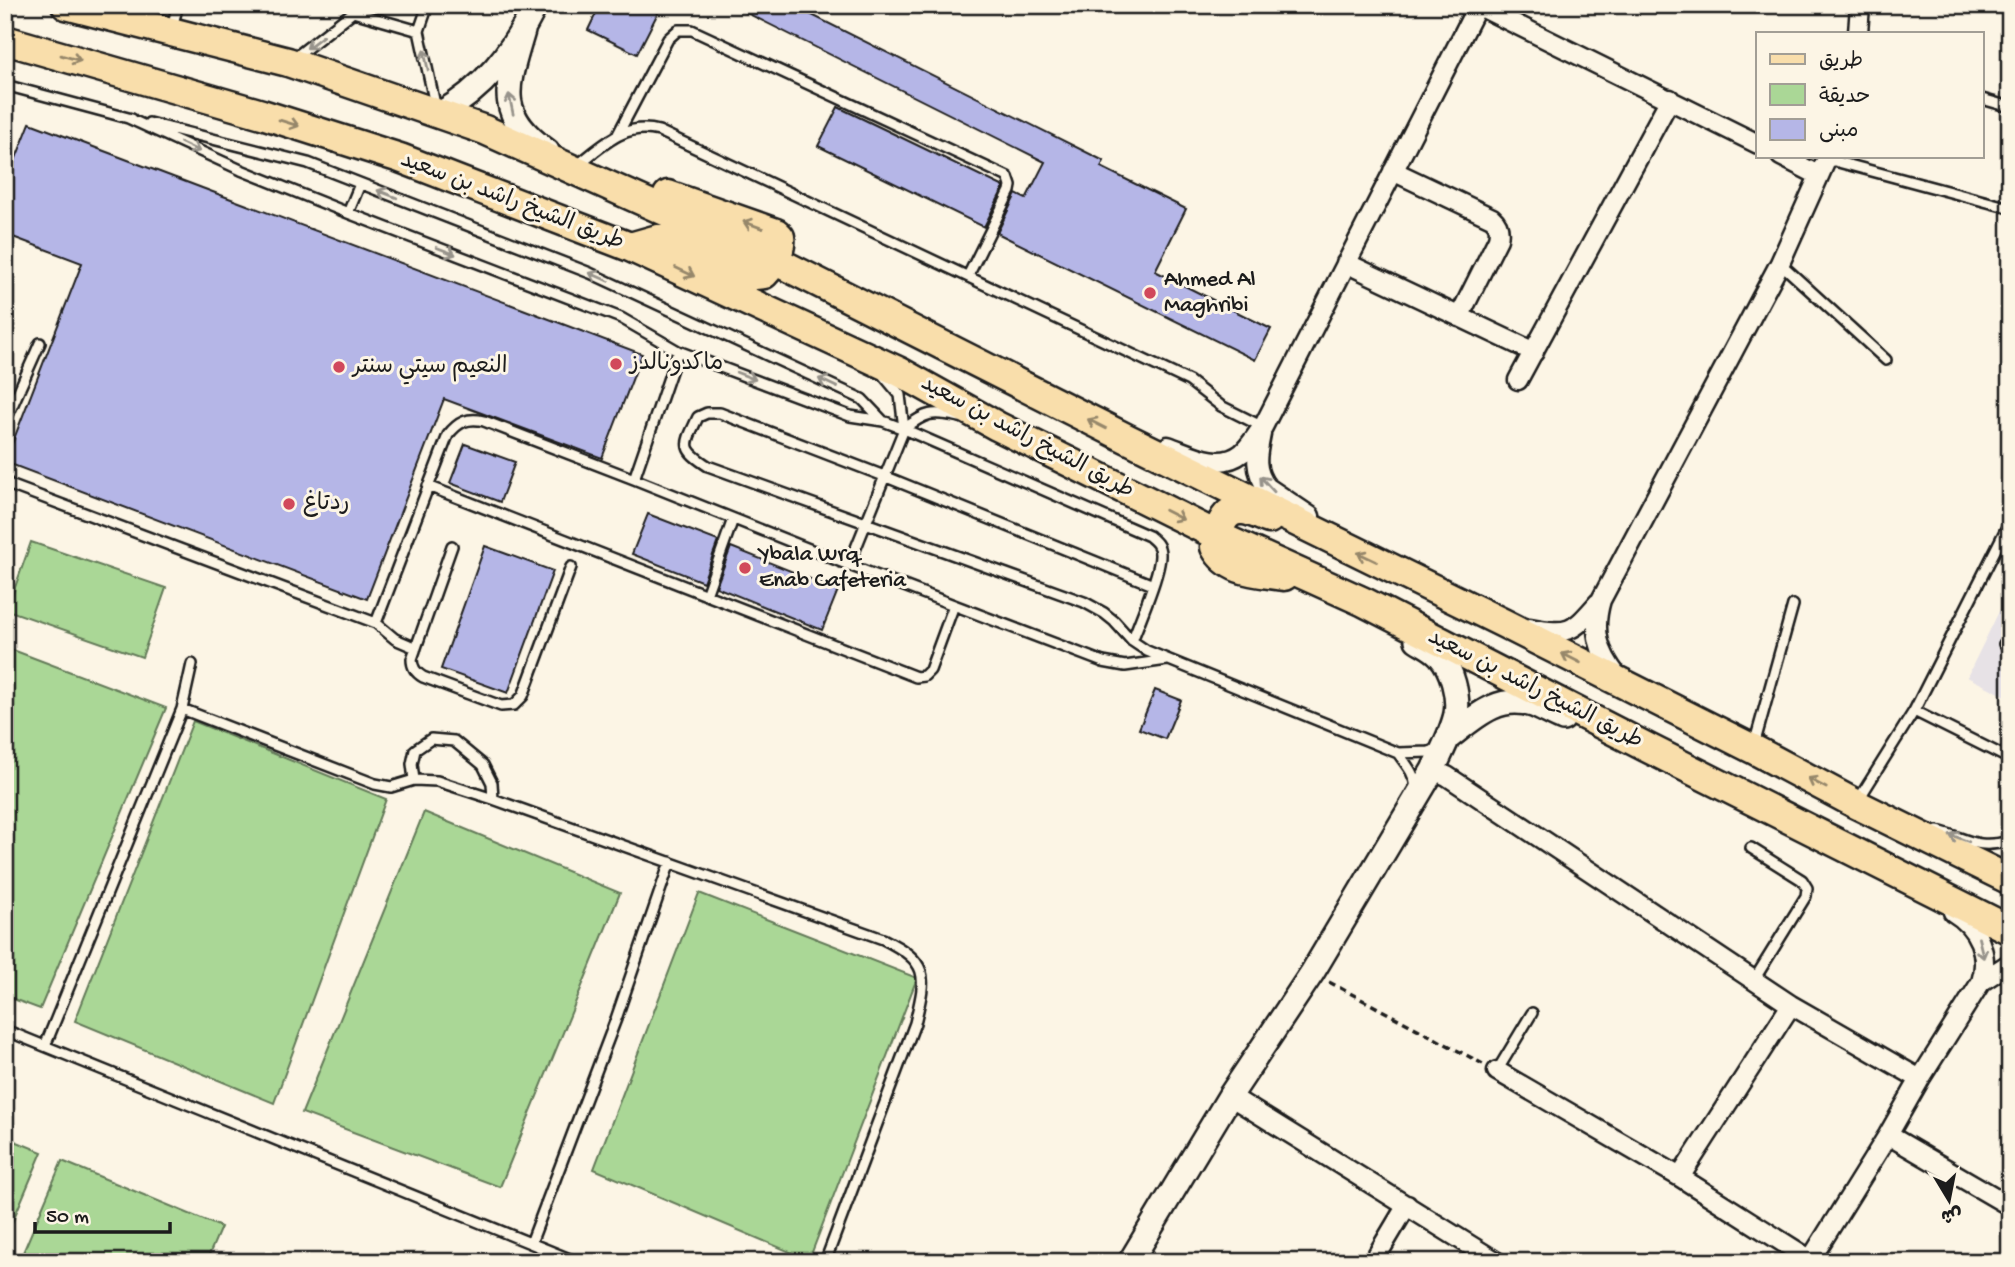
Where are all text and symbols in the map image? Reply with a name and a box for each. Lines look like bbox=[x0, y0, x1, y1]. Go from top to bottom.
legend bbox=[1756, 32, 1983, 158]
one-way arrow bbox=[306, 34, 325, 49]
one-way arrow bbox=[418, 49, 432, 72]
text: طريق bbox=[1819, 50, 1863, 75]
one-way arrow bbox=[60, 52, 82, 65]
text: حديقة bbox=[1819, 86, 1870, 111]
one-way arrow bbox=[504, 93, 518, 116]
one-way arrow bbox=[278, 117, 300, 130]
text: مبنى bbox=[1819, 120, 1858, 145]
one-way arrow bbox=[179, 140, 200, 154]
street label: طريق الشيخ راشد بن سعيد bbox=[396, 147, 628, 257]
one-way arrow bbox=[377, 187, 398, 200]
one-way arrow bbox=[743, 218, 765, 230]
one-way arrow bbox=[435, 246, 456, 258]
one-way arrow bbox=[674, 266, 695, 280]
place label: Ahmed Al Maghribi bbox=[1164, 267, 1256, 320]
one-way arrow bbox=[589, 270, 610, 283]
marker: Ahmed Al Maghribi bbox=[1142, 285, 1158, 301]
place label: ماكدونالدز bbox=[628, 351, 723, 378]
place label: النعيم سيتي سنتر bbox=[351, 354, 507, 385]
marker: ماكدونالدز bbox=[608, 356, 624, 372]
marker: النعيم سيتي سنتر bbox=[331, 359, 347, 375]
street label: طريق الشيخ راشد بن سعيد bbox=[916, 370, 1138, 506]
one-way arrow bbox=[734, 371, 756, 384]
one-way arrow bbox=[818, 376, 839, 389]
one-way arrow bbox=[1087, 416, 1108, 430]
one-way arrow bbox=[1259, 475, 1276, 493]
place label: ردتاغ bbox=[303, 490, 350, 518]
marker: ردتاغ bbox=[281, 496, 297, 512]
one-way arrow bbox=[1163, 508, 1184, 522]
place label: Ybala Wrq Enab Cafeteria bbox=[757, 542, 907, 595]
one-way arrow bbox=[1357, 549, 1378, 563]
marker: Ybala Wrq Enab Cafeteria bbox=[737, 560, 753, 576]
street label: طريق الشيخ راشد بن سعيد bbox=[1423, 624, 1647, 756]
one-way arrow bbox=[1561, 650, 1582, 664]
one-way arrow bbox=[1808, 776, 1828, 790]
one-way arrow bbox=[1949, 831, 1971, 844]
one-way arrow bbox=[1975, 936, 1988, 959]
north arrow bbox=[1913, 1166, 1983, 1236]
scale bar bbox=[35, 1190, 170, 1234]
text: ش bbox=[1939, 1200, 1964, 1226]
text: 50 m bbox=[46, 1206, 89, 1231]

